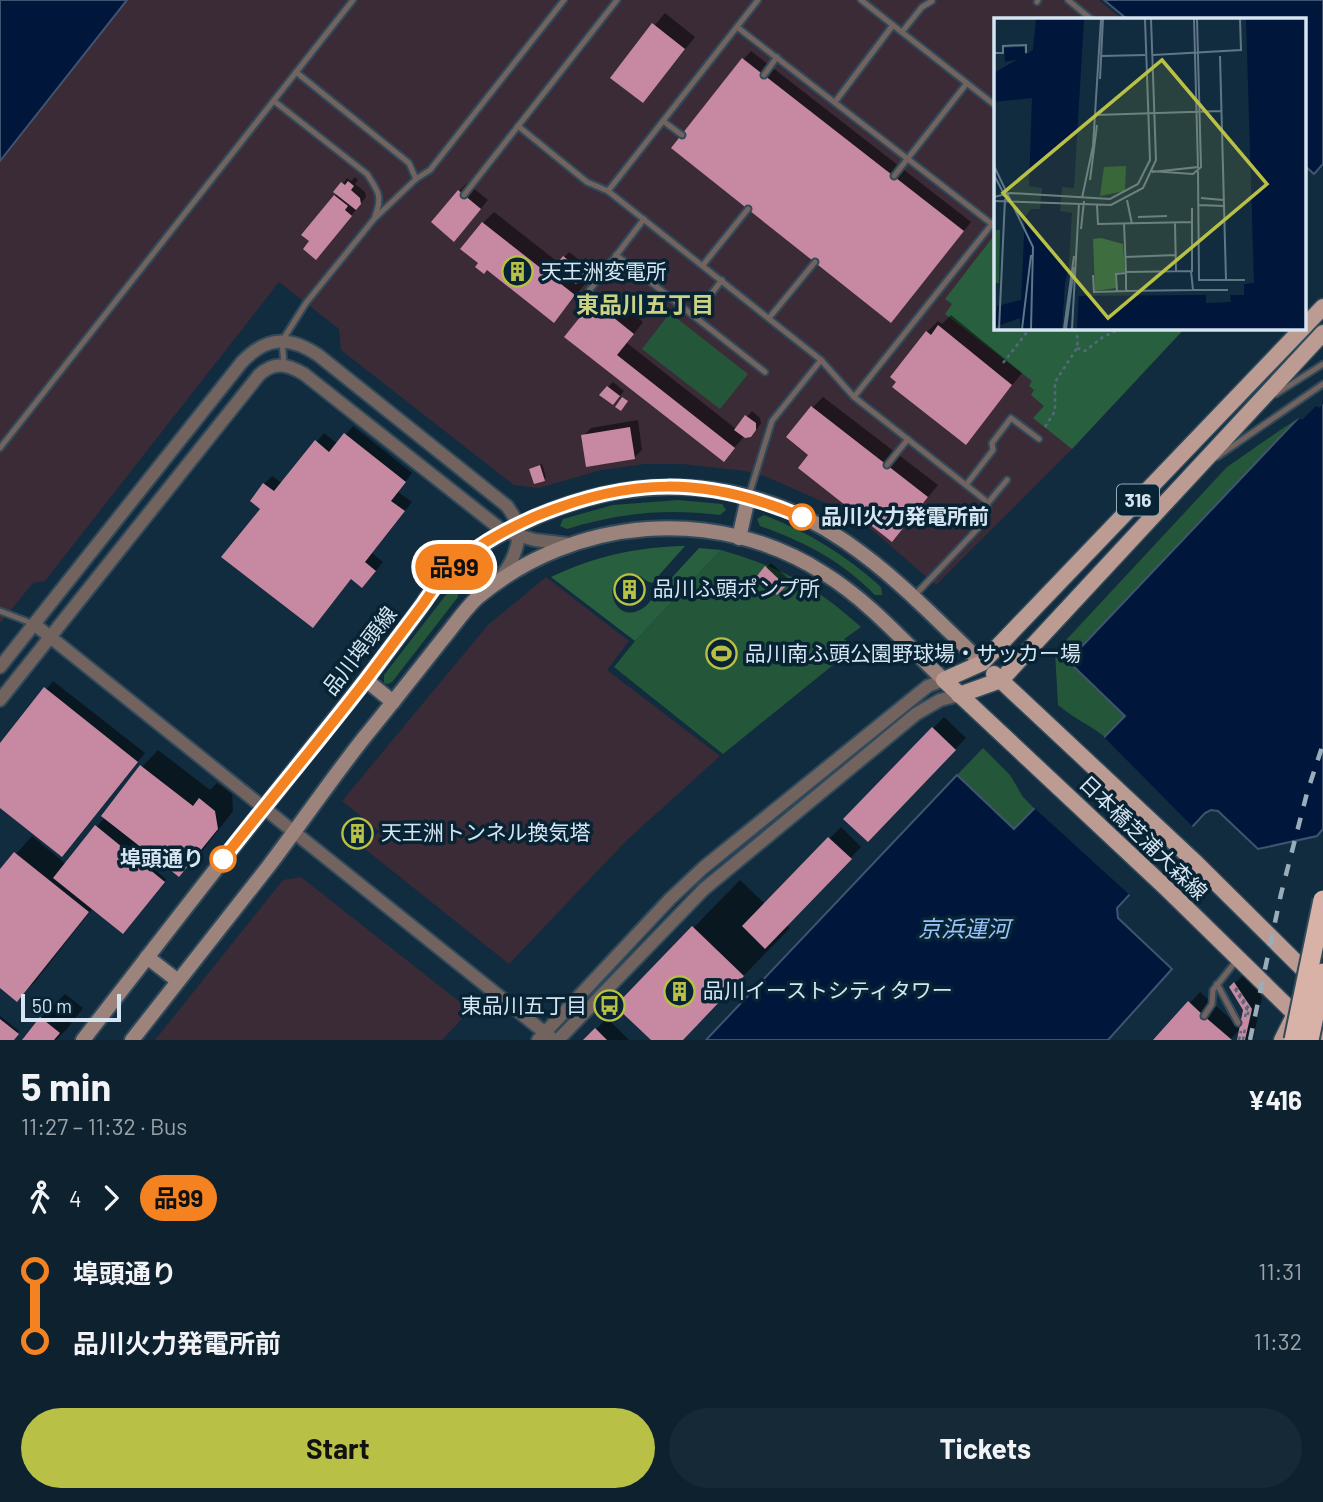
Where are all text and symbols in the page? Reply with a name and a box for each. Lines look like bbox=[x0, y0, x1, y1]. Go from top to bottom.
inset map bbox=[994, 18, 1306, 329]
building icon: 天王洲変電所 bbox=[501, 255, 535, 289]
place label: 天王洲変電所 bbox=[541, 258, 667, 283]
district label: 東品川五丁目 bbox=[576, 290, 714, 318]
road number: 316 bbox=[1117, 485, 1159, 516]
place label: 品川火力発電所前 bbox=[821, 503, 989, 528]
marker: 品川火力発電所前 bbox=[789, 504, 815, 530]
line badge: 品99 bbox=[414, 544, 494, 590]
text: 品99 bbox=[429, 552, 479, 581]
building icon: 品川ふ頭ポンプ所 bbox=[613, 572, 647, 606]
place label: 品川ふ頭ポンプ所 bbox=[653, 575, 820, 600]
street label: 品川埠頭線 bbox=[317, 601, 401, 699]
sports icon: 品川南ふ頭公園野球場・サッカー場 bbox=[705, 637, 739, 671]
place label: 品川南ふ頭公園野球場・サッカー場 bbox=[745, 640, 1081, 665]
street label: 日本橋芝浦大森線 bbox=[1075, 770, 1213, 904]
building icon: 天王洲トンネル換気塔 bbox=[341, 816, 375, 850]
place label: 天王洲トンネル換気塔 bbox=[381, 819, 591, 844]
place label: 埠頭通り bbox=[120, 845, 204, 870]
marker: 埠頭通り bbox=[210, 846, 236, 872]
water label: 京浜運河 bbox=[918, 914, 1014, 942]
building icon: 品川イーストシティタワー bbox=[663, 974, 697, 1008]
place label: 品川イーストシティタワー bbox=[703, 977, 953, 1002]
bus stop icon: 東品川五丁目 bbox=[593, 989, 627, 1023]
scale bar bbox=[21, 991, 121, 1023]
place label: 東品川五丁目 bbox=[461, 992, 587, 1017]
text: 50 m bbox=[32, 994, 72, 1017]
text: 5 min bbox=[21, 1063, 111, 1109]
text: ¥416 bbox=[1248, 1084, 1302, 1115]
text: 11:27 – 11:32 · Bus bbox=[21, 1112, 187, 1140]
icon: walk bbox=[21, 1179, 59, 1217]
icon: forward bbox=[92, 1179, 130, 1217]
text: 品99 bbox=[154, 1183, 203, 1212]
text: 4 bbox=[69, 1184, 82, 1212]
text: 埠頭通り bbox=[73, 1257, 177, 1288]
text: 11:31 bbox=[1258, 1257, 1302, 1285]
text: 品川火力発電所前 bbox=[73, 1327, 281, 1358]
text: 11:32 bbox=[1254, 1327, 1302, 1355]
button: Start bbox=[21, 1408, 655, 1488]
button: Tickets bbox=[669, 1408, 1302, 1488]

